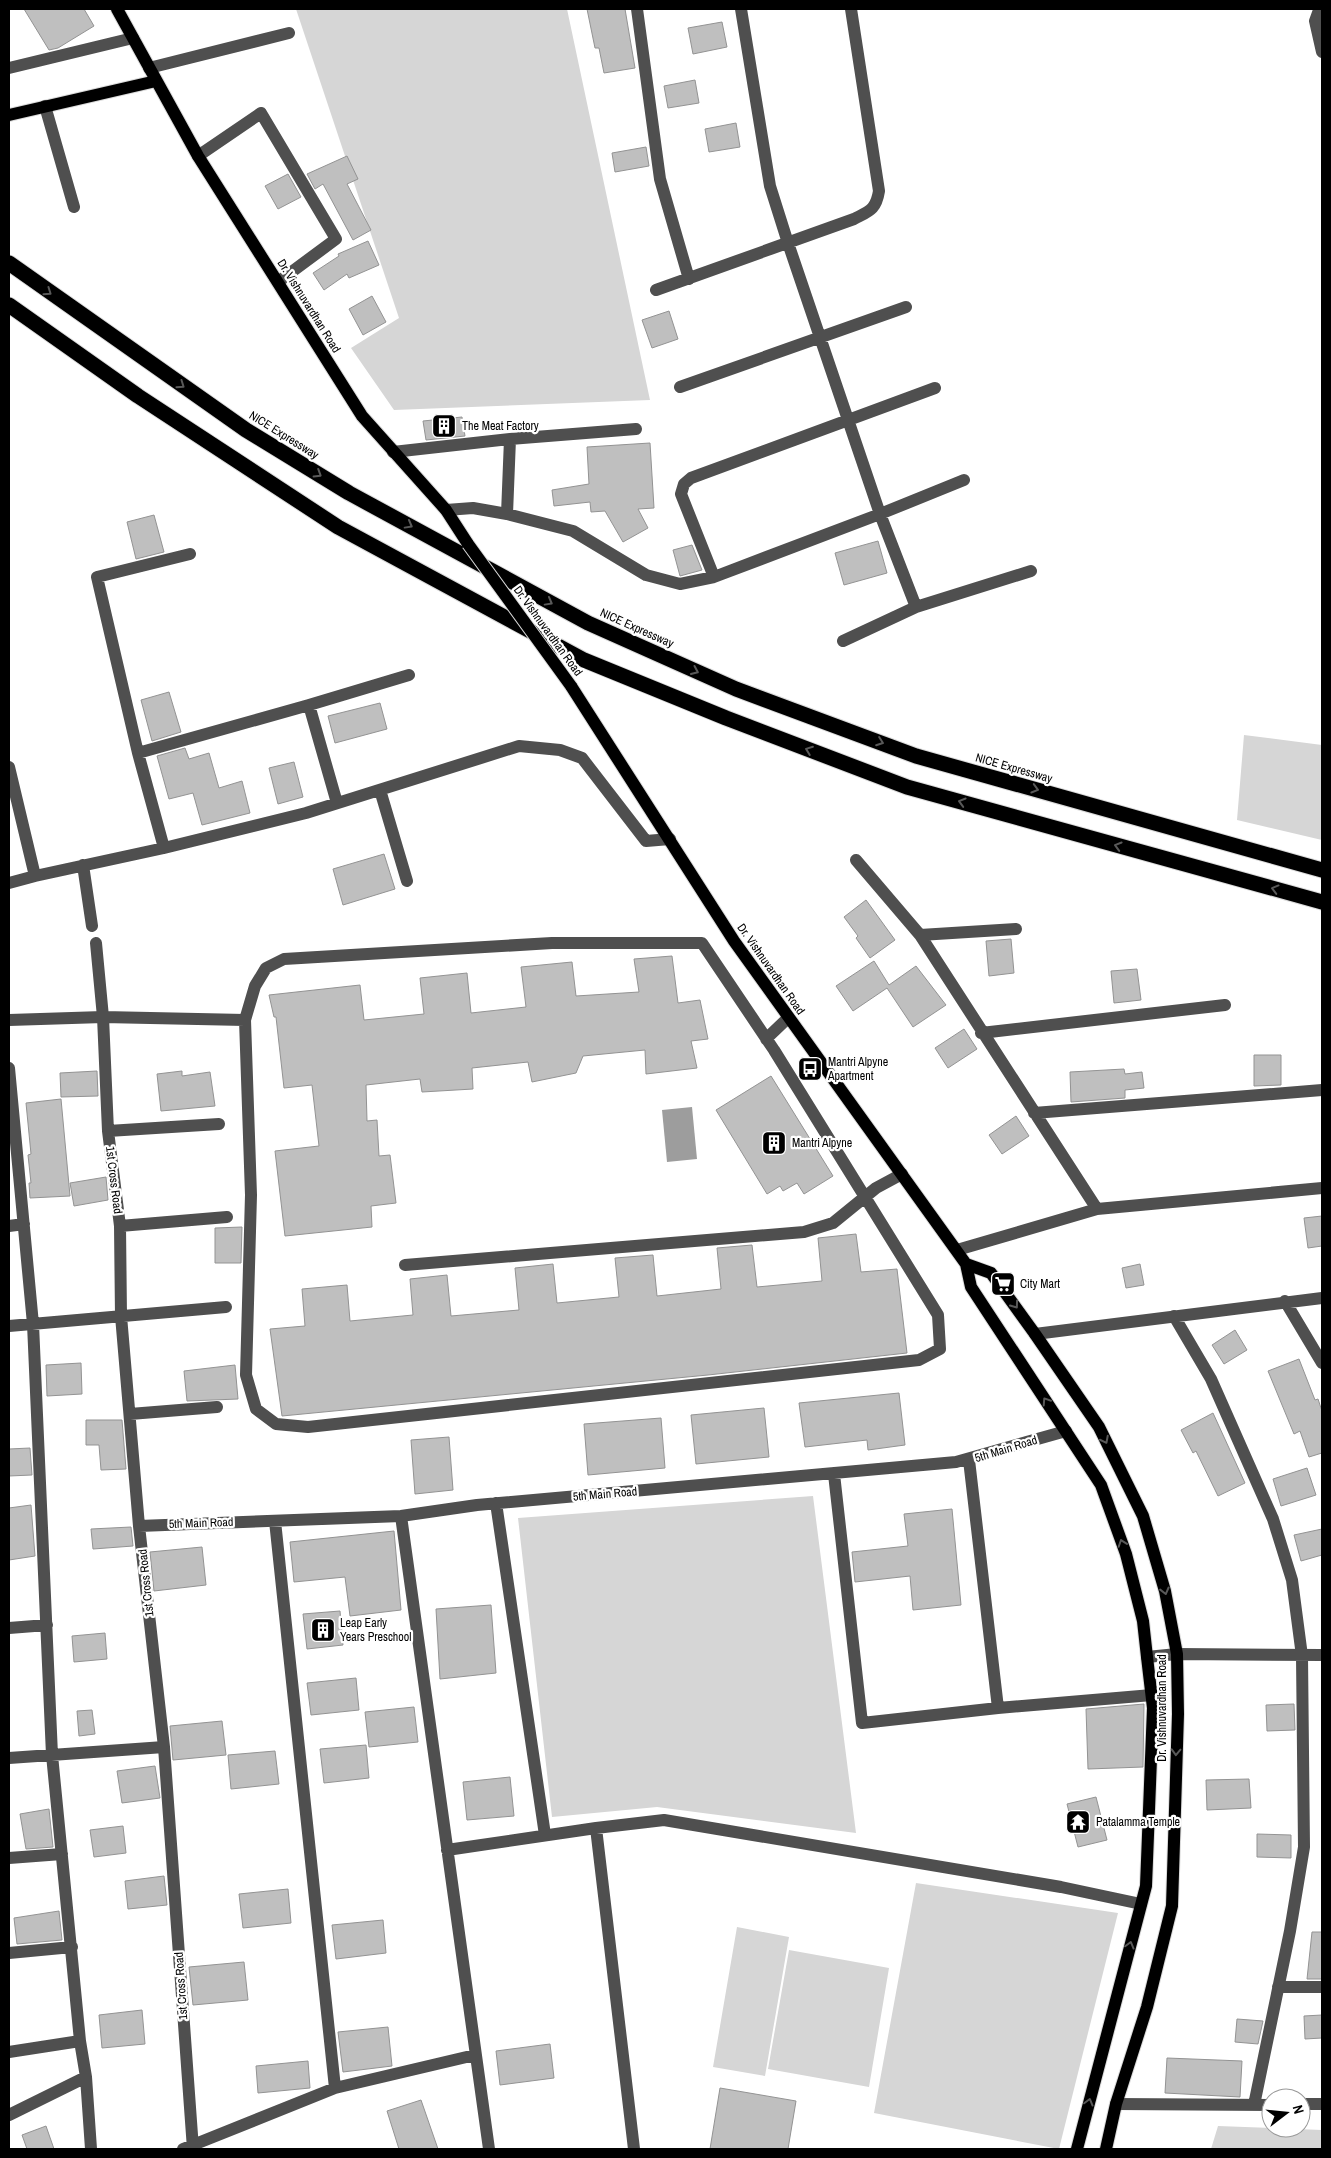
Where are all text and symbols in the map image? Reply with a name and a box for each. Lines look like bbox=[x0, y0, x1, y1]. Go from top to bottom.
street label: Dr. Vishnuvardhan Road bbox=[274, 256, 344, 356]
one-way arrow bbox=[43, 285, 52, 295]
one-way arrow bbox=[175, 379, 185, 388]
street label: NICE Expressway bbox=[246, 407, 322, 463]
building icon: The Meat Factory bbox=[431, 413, 457, 439]
place label: The Meat Factory bbox=[462, 418, 539, 434]
one-way arrow bbox=[312, 467, 321, 477]
one-way arrow bbox=[404, 519, 413, 529]
street label: Dr. Vishnuvardhan Road bbox=[510, 583, 586, 679]
one-way arrow bbox=[543, 595, 552, 605]
street label: NICE Expressway bbox=[598, 605, 677, 651]
one-way arrow bbox=[690, 664, 699, 675]
one-way arrow bbox=[875, 736, 883, 746]
one-way arrow bbox=[805, 746, 813, 756]
street label: NICE Expressway bbox=[974, 749, 1054, 787]
one-way arrow bbox=[1031, 783, 1039, 794]
one-way arrow bbox=[958, 798, 967, 808]
one-way arrow bbox=[1115, 842, 1123, 852]
one-way arrow bbox=[1272, 885, 1280, 895]
street label: Dr. Vishnuvardhan Road bbox=[734, 920, 808, 1018]
place label: Mantri Alpyne Apartment bbox=[827, 1054, 888, 1084]
bus stop icon: Mantri Alpyne Apartment bbox=[797, 1056, 823, 1082]
building icon: Mantri Alpyne bbox=[761, 1130, 787, 1156]
place label: Mantri Alpyne bbox=[792, 1135, 852, 1151]
street label: 1st Cross Road bbox=[102, 1145, 126, 1215]
supermarket icon: City Mart bbox=[990, 1271, 1016, 1297]
place label: City Mart bbox=[1020, 1276, 1060, 1292]
one-way arrow bbox=[1009, 1299, 1017, 1308]
one-way arrow bbox=[1043, 1397, 1052, 1406]
street label: 5th Main Road bbox=[973, 1432, 1039, 1466]
one-way arrow bbox=[1099, 1435, 1109, 1444]
street label: 5th Main Road bbox=[572, 1483, 638, 1505]
street label: 5th Main Road bbox=[168, 1514, 234, 1532]
one-way arrow bbox=[1118, 1539, 1128, 1548]
street label: 1st Cross Road bbox=[134, 1548, 158, 1618]
one-way arrow bbox=[1159, 1586, 1169, 1594]
place label: Leap Early Years Preschool bbox=[340, 1615, 411, 1645]
building icon: Leap Early Years Preschool bbox=[310, 1617, 336, 1643]
street label: Dr. Vishnuvardhan Road bbox=[1154, 1654, 1170, 1762]
one-way arrow bbox=[1171, 1748, 1182, 1756]
temple icon: Patalamma Temple bbox=[1065, 1809, 1091, 1835]
place label: Patalamma Temple bbox=[1096, 1814, 1180, 1830]
one-way arrow bbox=[1124, 1940, 1135, 1949]
street label: 1st Cross Road bbox=[171, 1952, 191, 2020]
north arrow bbox=[1261, 2088, 1311, 2138]
one-way arrow bbox=[1083, 2098, 1093, 2106]
text: N bbox=[1289, 2103, 1308, 2116]

